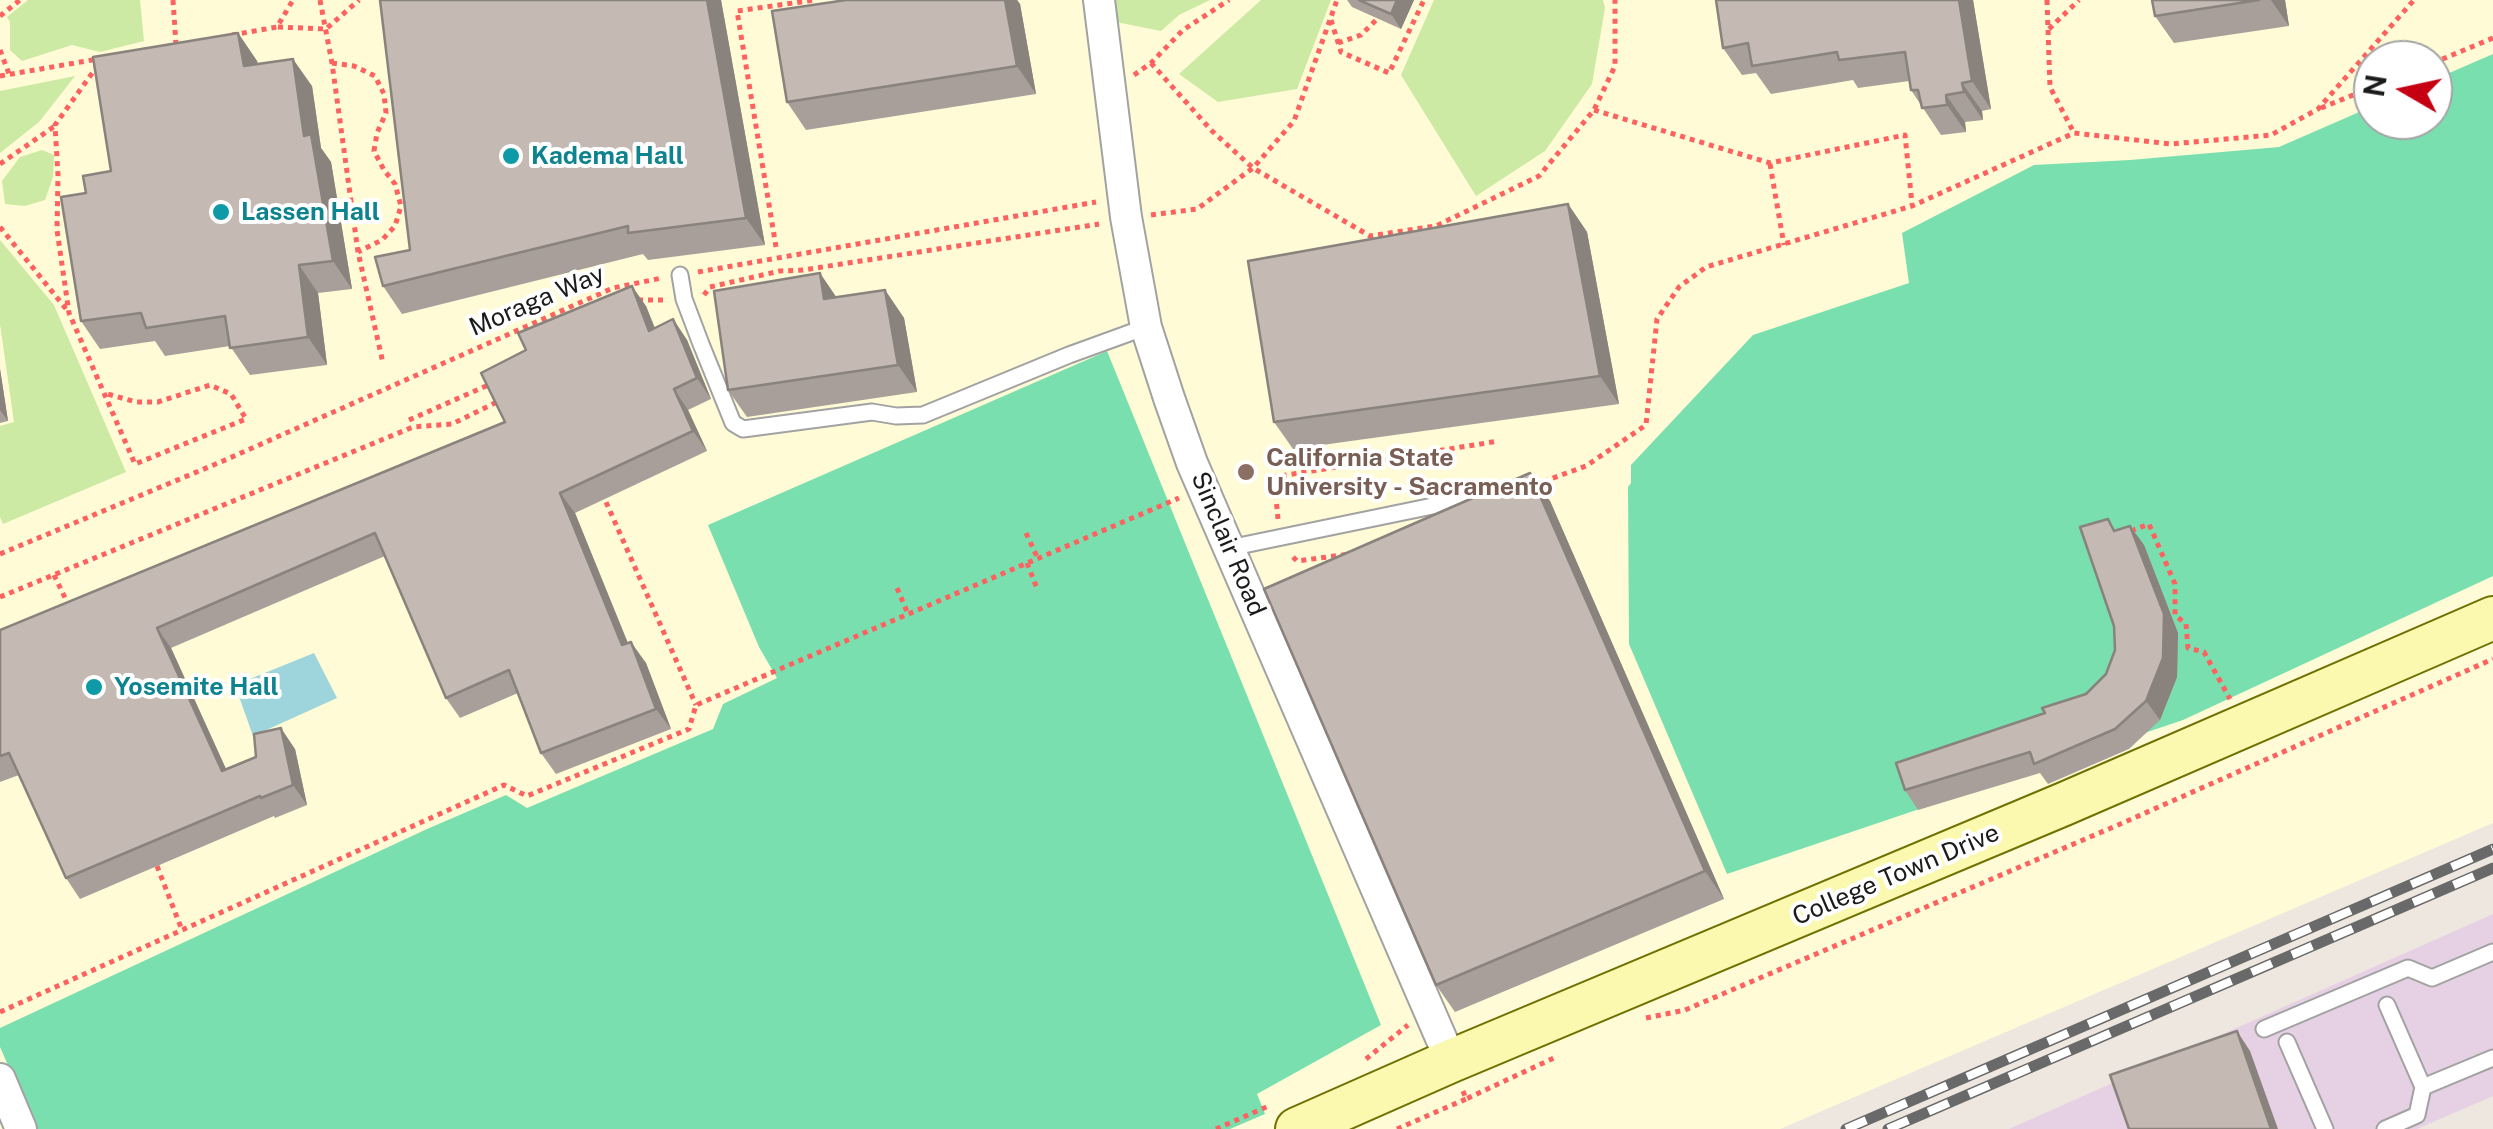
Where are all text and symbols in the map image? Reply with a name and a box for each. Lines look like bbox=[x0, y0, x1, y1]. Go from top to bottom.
north arrow bbox=[2353, 40, 2453, 140]
text: N bbox=[2357, 72, 2393, 99]
place label: Kadema Hall bbox=[531, 141, 684, 171]
marker: Kadema Hall bbox=[500, 145, 522, 167]
place label: Lassen Hall bbox=[241, 197, 380, 227]
marker: Lassen Hall bbox=[210, 201, 232, 223]
street label: Moraga Way bbox=[465, 259, 609, 343]
place label: California State University - Sacramento bbox=[1266, 443, 1553, 502]
marker: California State University - Sacramento bbox=[1235, 461, 1257, 483]
street label: Sinclair Road bbox=[1184, 467, 1272, 621]
place label: Yosemite Hall bbox=[114, 672, 279, 702]
marker: Yosemite Hall bbox=[83, 676, 105, 698]
street label: College Town Drive bbox=[1788, 818, 2004, 932]

